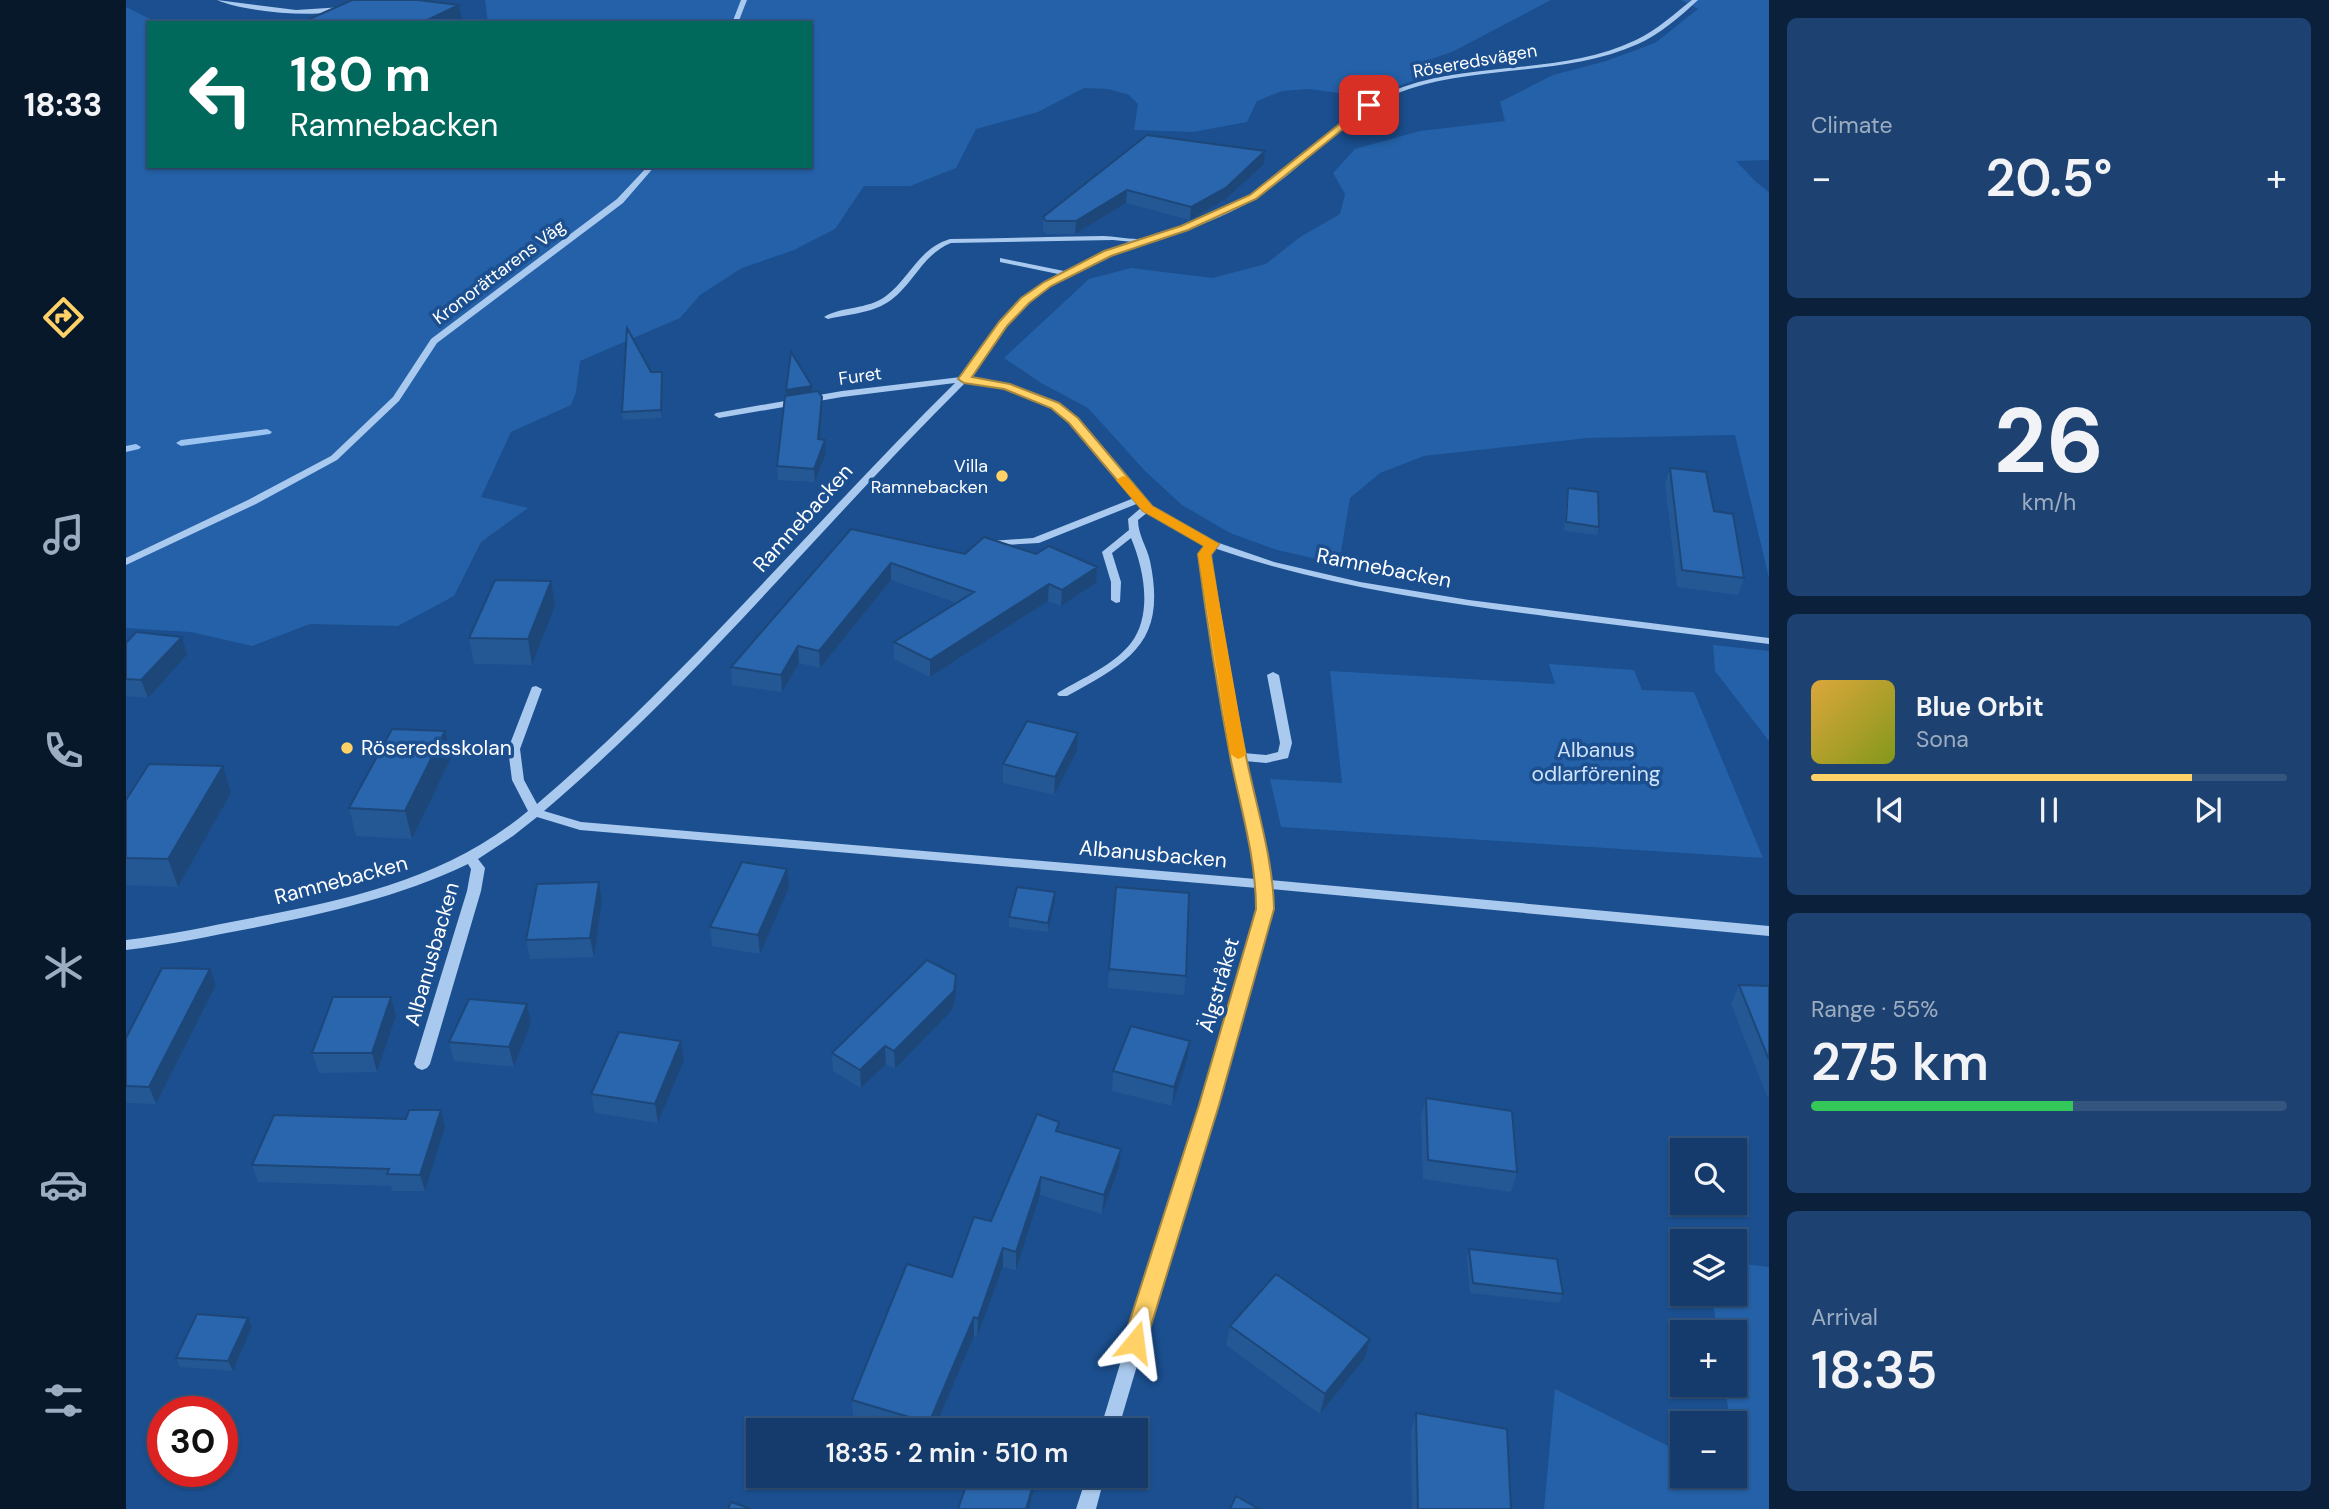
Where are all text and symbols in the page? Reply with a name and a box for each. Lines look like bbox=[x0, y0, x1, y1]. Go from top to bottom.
street label: Röseredsvägen bbox=[1411, 38, 1539, 84]
text: 180 m bbox=[290, 42, 431, 106]
icon: left bbox=[175, 49, 266, 140]
pin bbox=[1339, 75, 1399, 135]
text: 18:33 bbox=[24, 84, 102, 126]
icon: arrive bbox=[1350, 86, 1388, 124]
text: Ramnebacken bbox=[290, 104, 498, 146]
text: Climate bbox=[1811, 110, 1893, 140]
text: 20.5° bbox=[1986, 144, 2112, 212]
text: − bbox=[1811, 153, 1832, 203]
text: + bbox=[2266, 153, 2287, 203]
street label: Kronorättarens Väg bbox=[428, 214, 570, 330]
icon: directions bbox=[39, 293, 88, 342]
street label: Furet bbox=[837, 361, 883, 391]
text: 26 bbox=[1994, 382, 2104, 500]
place label: Villa Ramnebacken bbox=[871, 454, 988, 499]
street label: Ramnebacken bbox=[747, 458, 859, 578]
marker: Villa Ramnebacken bbox=[994, 468, 1010, 484]
text: km/h bbox=[2022, 487, 2076, 517]
icon: music bbox=[39, 510, 88, 559]
street label: Ramnebacken bbox=[1314, 541, 1454, 595]
text: Blue Orbit bbox=[1916, 690, 2044, 724]
text: Sona bbox=[1916, 724, 1969, 754]
icon: phone bbox=[39, 726, 88, 775]
place label: Röseredsskolan bbox=[361, 734, 512, 762]
park label: Albanus odlarförening bbox=[1532, 736, 1661, 788]
marker: Röseredsskolan bbox=[339, 740, 355, 756]
icon: previous bbox=[1871, 791, 1909, 829]
icon: pause bbox=[2030, 791, 2068, 829]
icon: next bbox=[2189, 791, 2227, 829]
street label: Albanusbacken bbox=[1078, 834, 1228, 874]
street label: Ramnebacken bbox=[271, 849, 411, 911]
street label: Albanusbacken bbox=[398, 879, 466, 1029]
street label: Älgstråket bbox=[1192, 934, 1246, 1036]
icon: climate bbox=[39, 943, 88, 992]
text: Range · 55% bbox=[1811, 994, 1938, 1024]
text: 275 km bbox=[1811, 1028, 1989, 1096]
map controls bbox=[1670, 1138, 1747, 1488]
button: search bbox=[1670, 1138, 1747, 1215]
icon: car bbox=[39, 1160, 88, 1209]
button: layers bbox=[1670, 1229, 1747, 1306]
text: Arrival bbox=[1811, 1302, 1878, 1332]
position arrow bbox=[1098, 1305, 1172, 1379]
button: + bbox=[1670, 1320, 1747, 1397]
text: 18:35 bbox=[1811, 1336, 1937, 1404]
icon: filters bbox=[39, 1376, 88, 1425]
speed limit sign: 30 bbox=[147, 1396, 238, 1487]
button: − bbox=[1670, 1411, 1747, 1488]
text: 18:35 · 2 min · 510 m bbox=[826, 1436, 1068, 1470]

